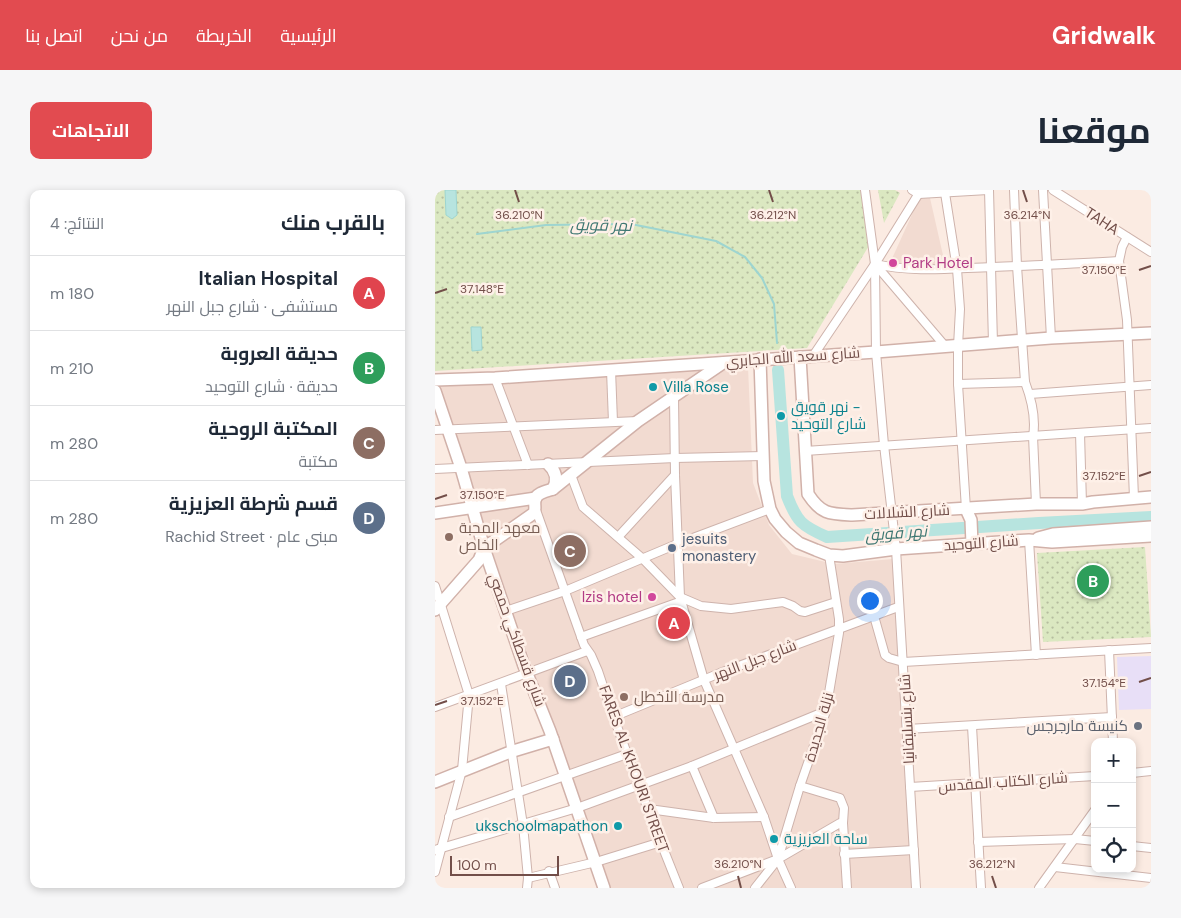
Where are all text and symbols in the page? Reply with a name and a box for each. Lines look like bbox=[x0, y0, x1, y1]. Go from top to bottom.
text: Gridwalk bbox=[1052, 20, 1156, 51]
text: اتصل بنا bbox=[25, 24, 83, 48]
text: من نحن bbox=[111, 24, 168, 48]
text: الخريطة bbox=[196, 24, 252, 48]
text: الرئيسية bbox=[280, 24, 337, 48]
button: الاتجاهات bbox=[30, 102, 152, 159]
text: موقعنا bbox=[1037, 108, 1151, 154]
street label: TAHA bbox=[1081, 202, 1123, 240]
text: 36.210°N bbox=[495, 207, 543, 223]
text: 36.212°N bbox=[750, 207, 796, 223]
text: 36.214°N bbox=[1004, 207, 1050, 223]
text: بالقرب منك bbox=[281, 209, 385, 237]
text: النتائج: 4 bbox=[50, 213, 104, 234]
water label: نهر قويق bbox=[570, 214, 634, 236]
place label: Park Hotel bbox=[903, 253, 973, 273]
marker: Park Hotel bbox=[887, 257, 899, 269]
text: 37.150°E bbox=[1082, 262, 1127, 278]
text: Italian Hospital bbox=[199, 266, 338, 291]
text: 37.148°E bbox=[460, 281, 504, 297]
text: 180 m bbox=[50, 283, 94, 304]
text: A bbox=[363, 283, 375, 304]
text: مستشفى · شارع جبل النهر bbox=[166, 296, 338, 317]
text: حديقة العروبة bbox=[220, 341, 338, 366]
street label: شارع سعد الله الجابري bbox=[725, 342, 861, 374]
text: 210 m bbox=[50, 358, 94, 379]
text: B bbox=[364, 358, 374, 379]
text: حديقة · شارع التوحيد bbox=[205, 376, 338, 397]
place label: Villa Rose bbox=[663, 377, 729, 397]
marker: Villa Rose bbox=[647, 381, 659, 393]
place label: نهر قويق - شارع التوحيد bbox=[791, 397, 866, 435]
marker: نهر قويق - شارع التوحيد bbox=[775, 410, 787, 422]
text: المكتبة الروحية bbox=[208, 416, 338, 441]
text: 280 m bbox=[50, 433, 98, 454]
text: C bbox=[363, 433, 375, 454]
text: مكتبة bbox=[299, 451, 338, 472]
text: 37.152°E bbox=[1082, 468, 1126, 484]
text: 37.150°E bbox=[460, 487, 505, 503]
text: قسم شرطة العزيزية bbox=[169, 491, 338, 516]
street label: شارع الشلالات bbox=[864, 500, 950, 525]
text: 280 m bbox=[50, 508, 98, 529]
text: D bbox=[363, 508, 375, 529]
place label: معهد المحبة الخاص bbox=[459, 518, 541, 555]
water label: نهر قويق bbox=[864, 520, 929, 546]
text: مبنى عام · Rachid Street bbox=[165, 526, 338, 547]
place label: jesuits monastery bbox=[681, 529, 757, 566]
street label: شارع التوحيد bbox=[943, 530, 1019, 557]
marker: معهد المحبة الخاص bbox=[443, 531, 455, 543]
pin: C bbox=[554, 532, 586, 570]
marker: jesuits monastery bbox=[666, 542, 678, 554]
pin: B bbox=[1077, 562, 1109, 600]
street label: شارع قسطاكي حمصي bbox=[482, 571, 550, 710]
place label: Izis hotel bbox=[582, 587, 642, 607]
your location bbox=[857, 588, 883, 614]
marker: Izis hotel bbox=[646, 591, 658, 603]
pin: A bbox=[658, 604, 690, 642]
street label: شارع جبل النهر bbox=[710, 635, 800, 686]
pin: D bbox=[554, 662, 586, 700]
street label: شارع بنسليفانيا bbox=[895, 673, 920, 765]
text: 37.154°E bbox=[1082, 675, 1126, 691]
street label: FARES AL KHOURI STREET bbox=[594, 683, 674, 855]
place label: مدرسة الأخطل bbox=[634, 687, 724, 707]
street label: نزلة الجديدة bbox=[800, 690, 838, 764]
marker: مدرسة الأخطل bbox=[618, 691, 630, 703]
text: 37.152°E bbox=[460, 693, 504, 709]
place label: كنيسة مارجرجس bbox=[1026, 716, 1128, 736]
marker: كنيسة مارجرجس bbox=[1132, 720, 1144, 732]
map controls bbox=[1091, 738, 1136, 873]
button: + bbox=[1091, 738, 1136, 783]
street label: شارع الكتاب المقدس bbox=[938, 767, 1069, 798]
button: − bbox=[1091, 783, 1136, 828]
place label: ukschoolmapathon bbox=[476, 816, 608, 836]
marker: ukschoolmapathon bbox=[612, 820, 624, 832]
button: locate bbox=[1091, 828, 1136, 873]
place label: ساحة العزيزية bbox=[784, 829, 868, 849]
marker: ساحة العزيزية bbox=[768, 833, 780, 845]
scale bar bbox=[450, 853, 559, 876]
text: 100 m bbox=[457, 856, 497, 874]
text: 36.210°N bbox=[714, 856, 762, 872]
text: 36.212°N bbox=[969, 856, 1015, 872]

